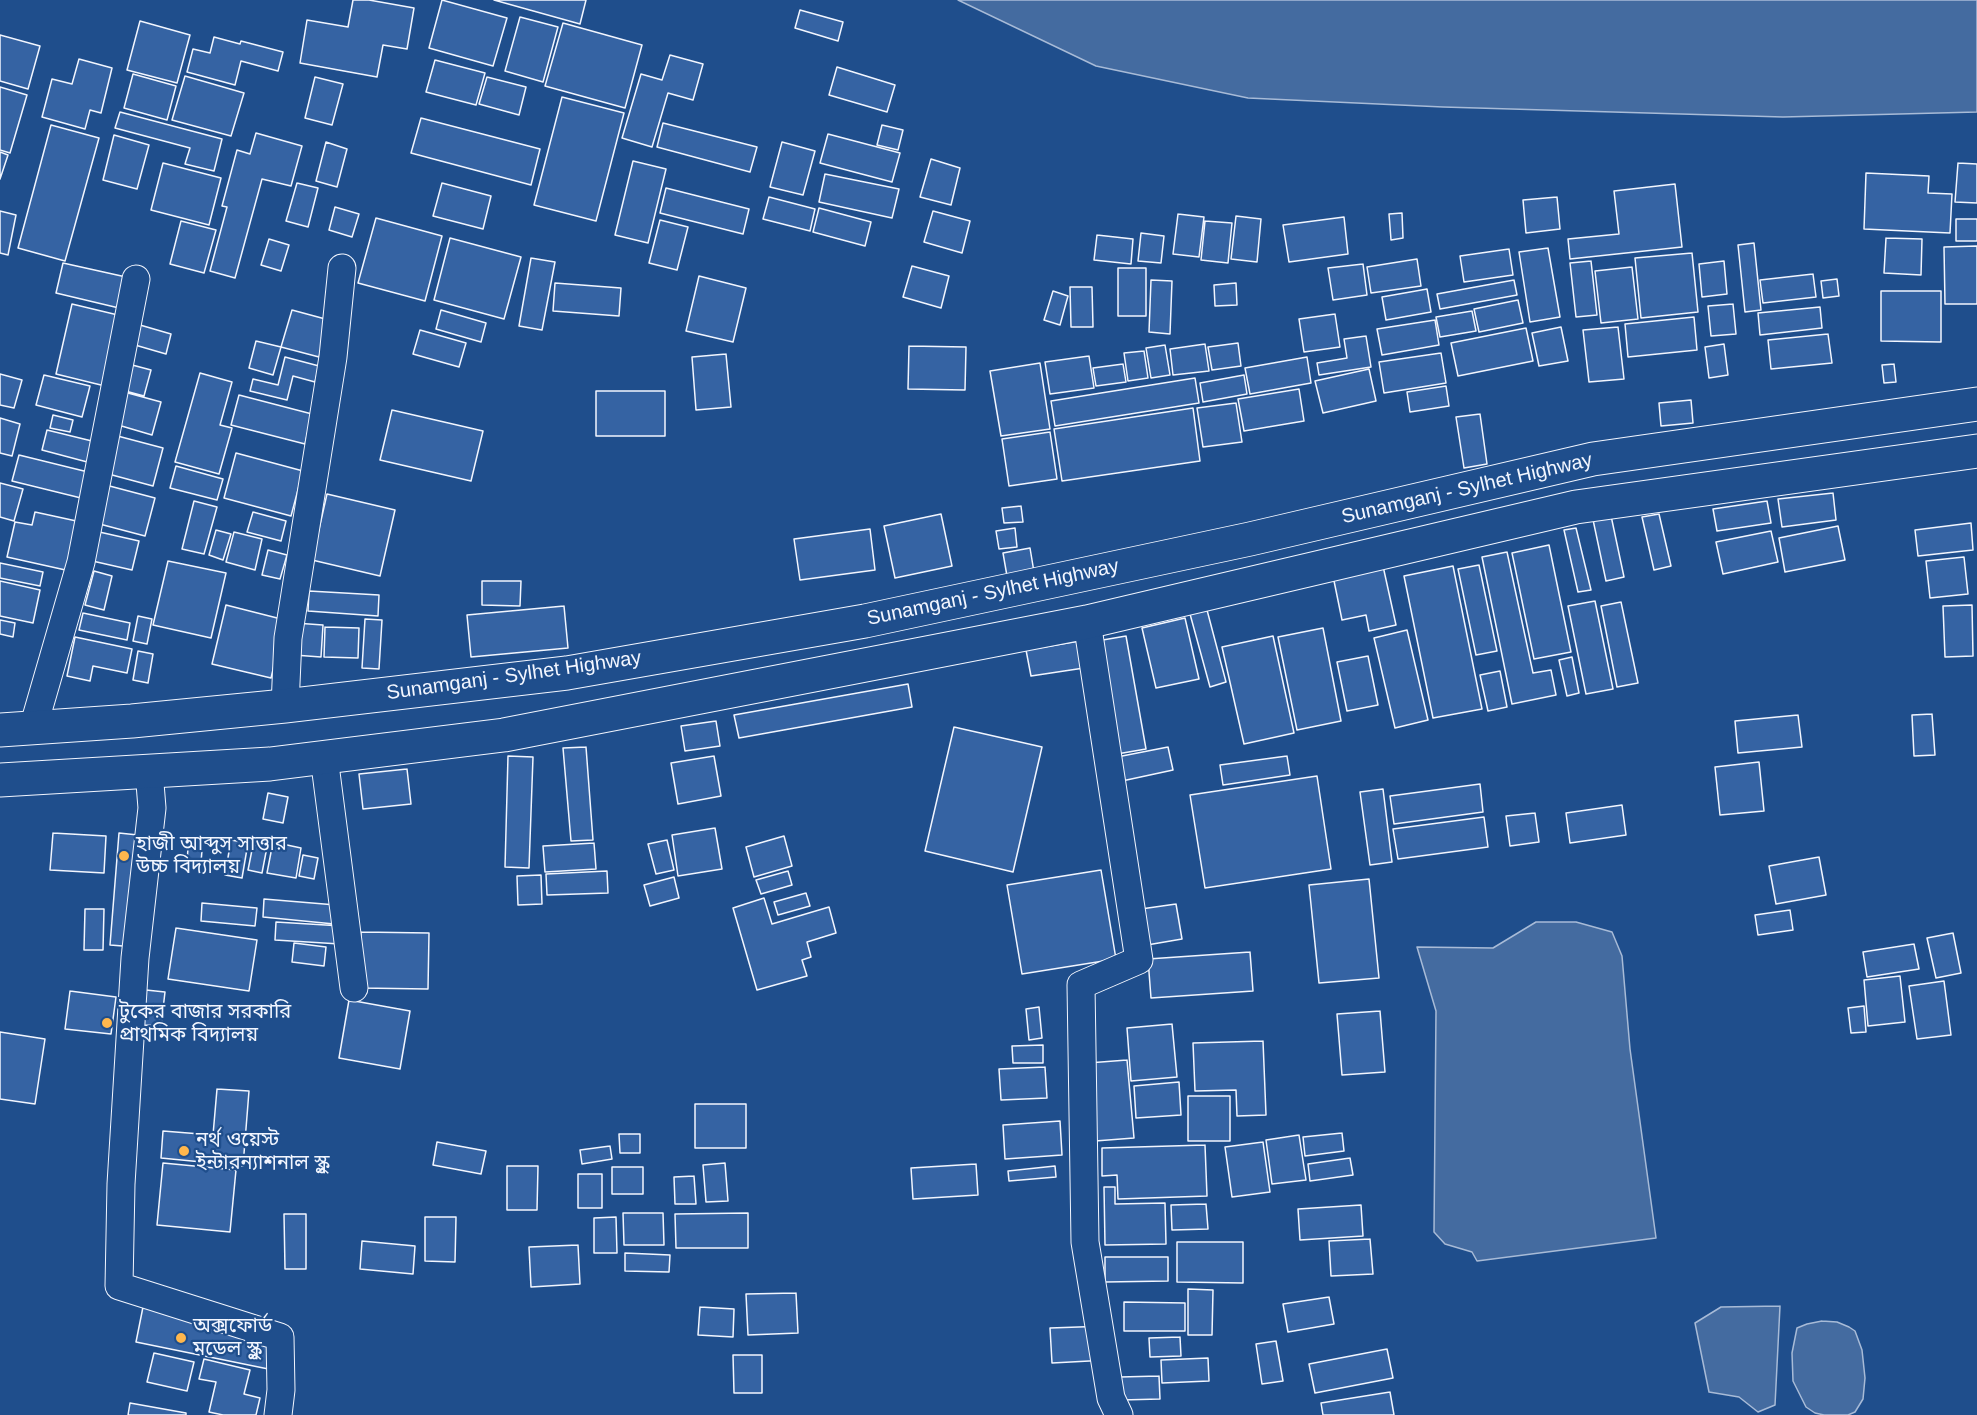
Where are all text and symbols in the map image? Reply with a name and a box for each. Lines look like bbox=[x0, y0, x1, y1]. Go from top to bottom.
street label: Sunamganj - Sylhet Highway bbox=[1339, 448, 1595, 530]
street label: Sunamganj - Sylhet Highway bbox=[865, 555, 1121, 631]
street label: Sunamganj - Sylhet Highway bbox=[385, 646, 643, 706]
place label: হাজী আব্দুস সাত্তার উচ্চ বিদ্যালয় bbox=[136, 832, 287, 879]
marker: হাজী আব্দুস সাত্তার উচ্চ বিদ্যালয় bbox=[117, 849, 131, 863]
place label: টুকের বাজার সরকারি প্রাথমিক বিদ্যালয় bbox=[119, 1000, 291, 1047]
marker: টুকের বাজার সরকারি প্রাথমিক বিদ্যালয় bbox=[100, 1016, 114, 1030]
place label: নর্থ ওয়েস্ট ইন্টারন্যাশনাল স্কুল bbox=[196, 1128, 329, 1175]
marker: নর্থ ওয়েস্ট ইন্টারন্যাশনাল স্কুল bbox=[177, 1144, 191, 1158]
place label: অক্সফোর্ড মডেল স্কুল bbox=[193, 1314, 272, 1361]
marker: অক্সফোর্ড মডেল স্কুল bbox=[174, 1331, 188, 1345]

